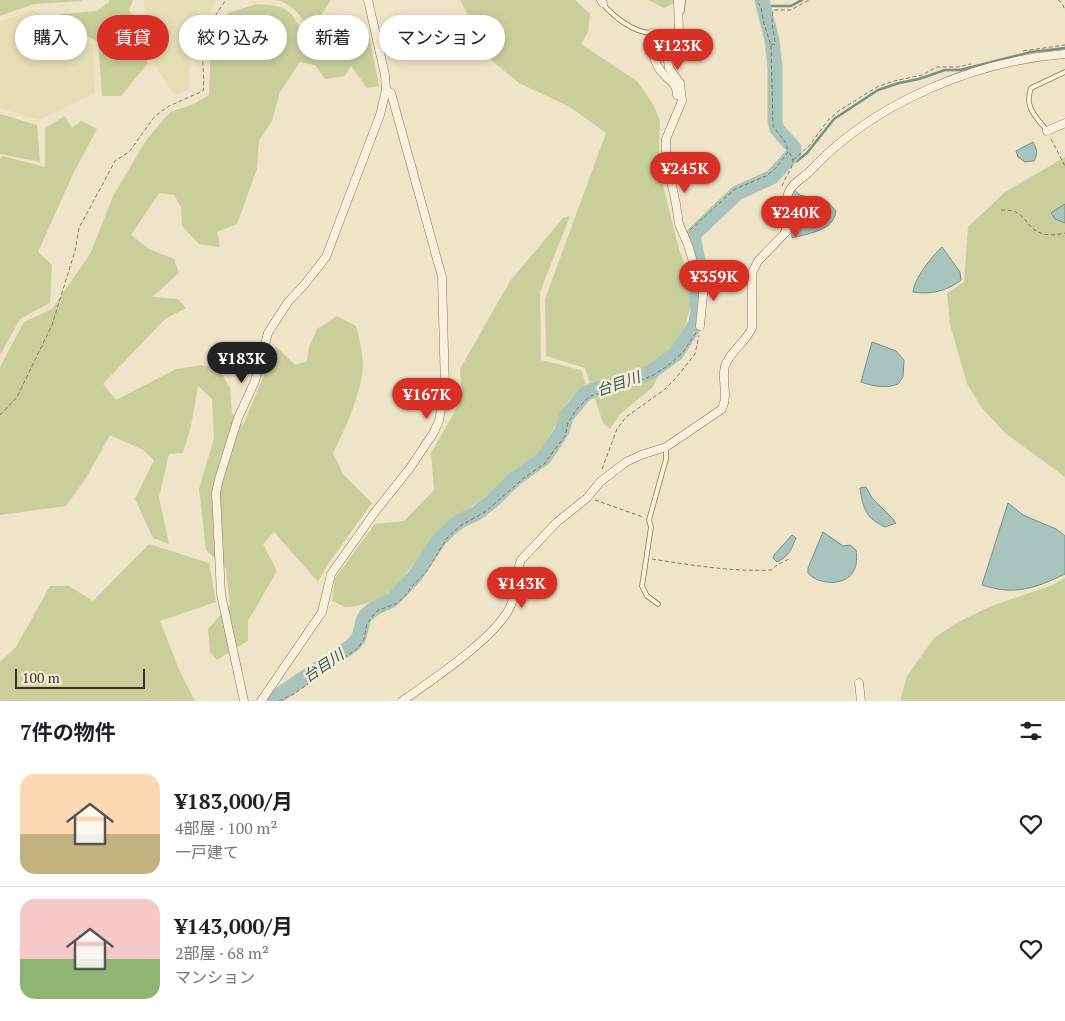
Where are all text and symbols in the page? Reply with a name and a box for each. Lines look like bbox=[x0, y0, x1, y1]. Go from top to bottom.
chip: 購入 bbox=[15, 15, 87, 60]
chip: 賃貸 bbox=[97, 15, 169, 60]
chip: 絞り込み bbox=[179, 15, 287, 60]
chip: 新着 bbox=[297, 15, 369, 60]
chip: マンション bbox=[379, 15, 505, 60]
pin: ¥123K bbox=[643, 28, 713, 71]
text: ¥123K bbox=[654, 34, 702, 56]
pin: ¥245K bbox=[650, 152, 720, 194]
text: ¥245K bbox=[661, 157, 709, 179]
pin: ¥240K bbox=[761, 196, 831, 238]
text: ¥240K bbox=[772, 201, 820, 223]
pin: ¥359K bbox=[679, 260, 749, 302]
text: ¥359K bbox=[690, 265, 738, 287]
pin: ¥183K bbox=[207, 342, 277, 384]
text: ¥183K bbox=[218, 347, 266, 369]
water label: 台目川 bbox=[593, 366, 644, 400]
pin: ¥167K bbox=[392, 378, 462, 420]
text: ¥167K bbox=[403, 383, 451, 405]
pin: ¥143K bbox=[487, 566, 557, 609]
text: ¥143K bbox=[498, 572, 546, 594]
water label: 台目川 bbox=[299, 643, 349, 686]
scale bar bbox=[15, 666, 145, 689]
text: 100 m bbox=[22, 668, 60, 687]
icon: filters bbox=[1017, 717, 1045, 745]
text: 7件の物件 bbox=[20, 718, 116, 746]
text: ¥183,000/月 bbox=[175, 787, 293, 815]
icon: home bbox=[60, 794, 120, 854]
icon: heart bbox=[1017, 810, 1045, 838]
text: 4部屋 · 100 m² bbox=[175, 817, 277, 839]
text: 一戸建て bbox=[175, 841, 239, 863]
text: ¥143,000/月 bbox=[175, 912, 293, 940]
icon: home bbox=[60, 919, 120, 979]
icon: heart bbox=[1017, 935, 1045, 963]
text: 2部屋 · 68 m² bbox=[175, 942, 269, 964]
text: マンション bbox=[175, 966, 255, 988]

